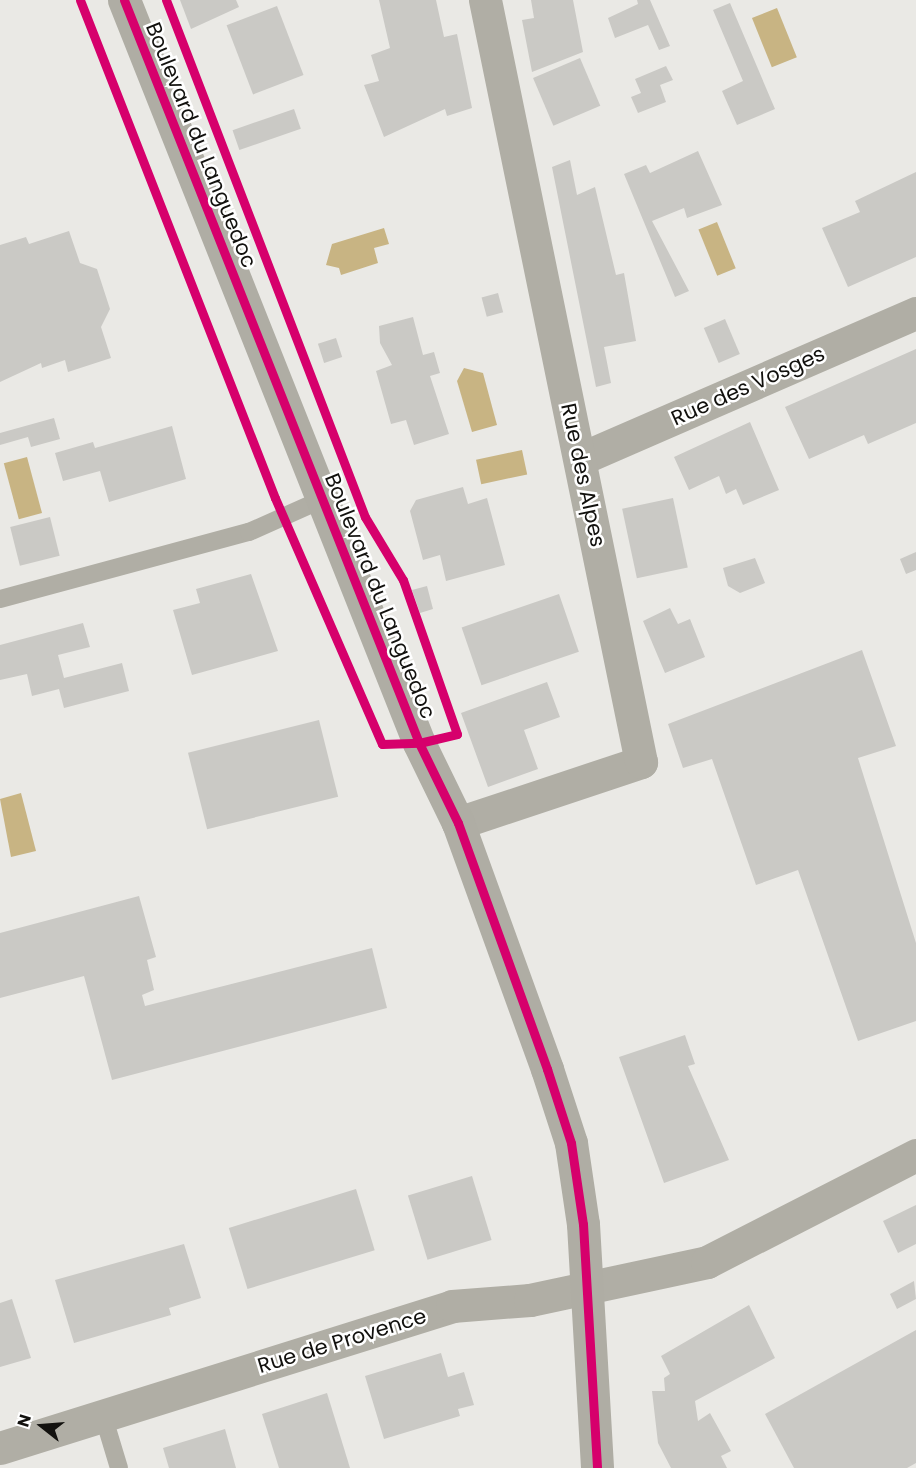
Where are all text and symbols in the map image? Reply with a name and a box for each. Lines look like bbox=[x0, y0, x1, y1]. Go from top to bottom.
street label: Boulevard du Languedoc bbox=[140, 19, 262, 271]
street label: Rue des Vosges bbox=[667, 341, 829, 431]
street label: Rue des Alpes bbox=[555, 401, 611, 549]
street label: Boulevard du Languedoc bbox=[319, 470, 441, 722]
street label: Rue de Provence bbox=[255, 1303, 429, 1379]
north arrow bbox=[12, 1396, 72, 1456]
text: N bbox=[12, 1411, 37, 1430]

